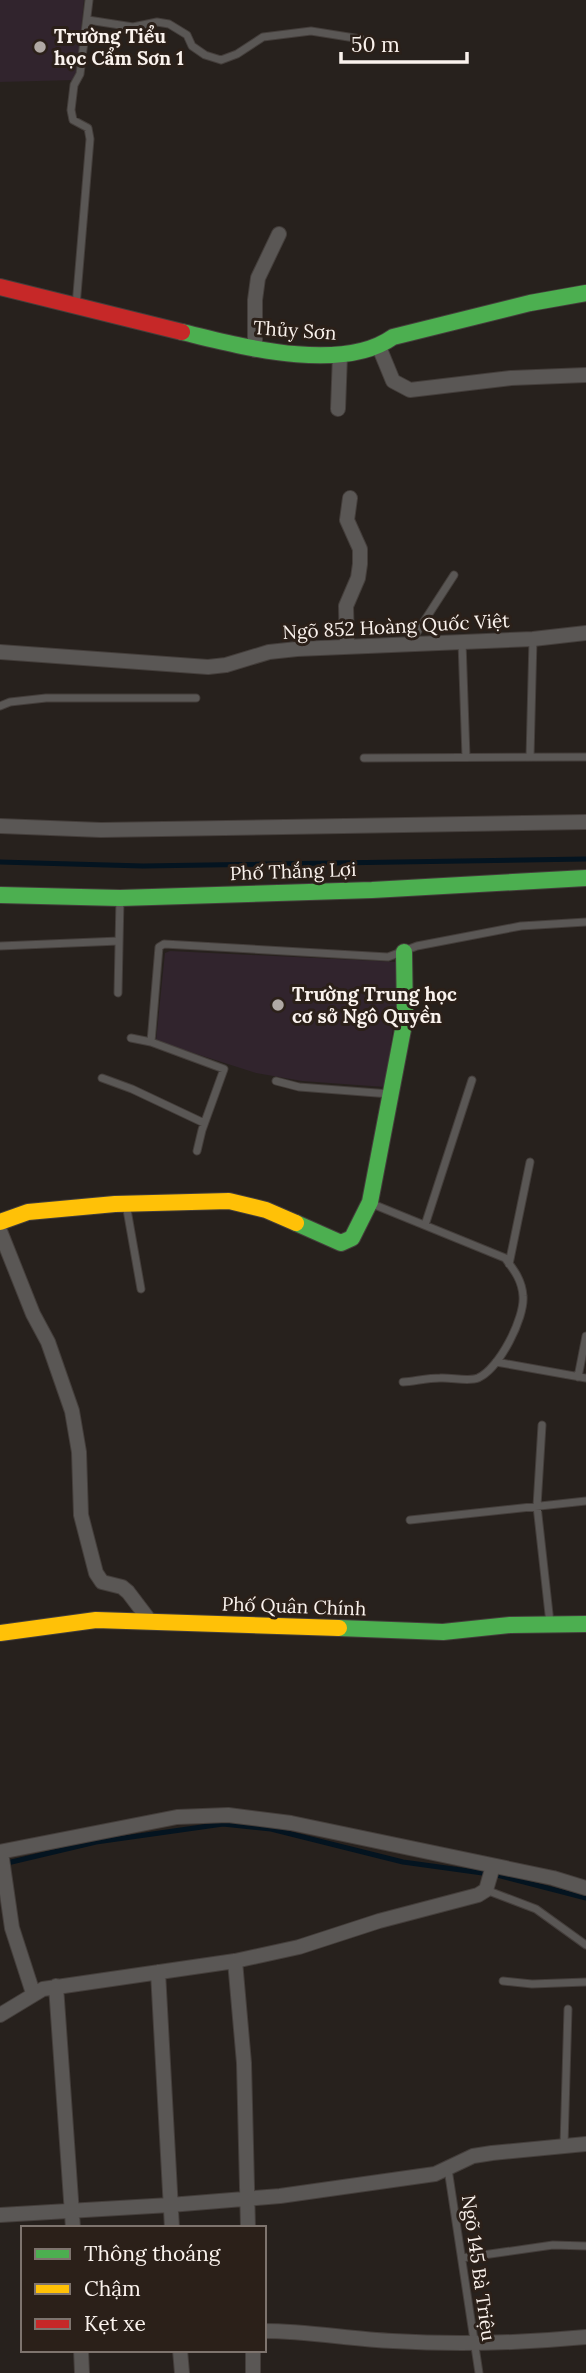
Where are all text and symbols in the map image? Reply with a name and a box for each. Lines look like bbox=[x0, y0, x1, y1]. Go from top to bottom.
scale bar bbox=[341, 21, 467, 65]
place label: Trường Tiểu học Cẩm Sơn 1 bbox=[54, 24, 184, 70]
text: 50 m bbox=[351, 31, 400, 58]
marker: Trường Tiểu học Cẩm Sơn 1 bbox=[32, 39, 48, 55]
street label: Thủy Sơn bbox=[253, 315, 337, 345]
street label: Ngõ 852 Hoàng Quốc Việt bbox=[282, 608, 511, 644]
street label: Phố Thắng Lợi bbox=[229, 857, 357, 885]
place label: Trường Trung học cơ sở Ngô Quyền bbox=[292, 982, 457, 1028]
marker: Trường Trung học cơ sở Ngô Quyền bbox=[270, 997, 286, 1013]
street label: Phố Quân Chính bbox=[221, 1591, 367, 1621]
street label: Ngõ 145 Bà Triệu bbox=[457, 2193, 501, 2343]
legend bbox=[21, 2226, 266, 2352]
text: Thông thoáng bbox=[84, 2240, 221, 2267]
text: Chậm bbox=[84, 2275, 141, 2302]
text: Kẹt xe bbox=[84, 2310, 146, 2337]

